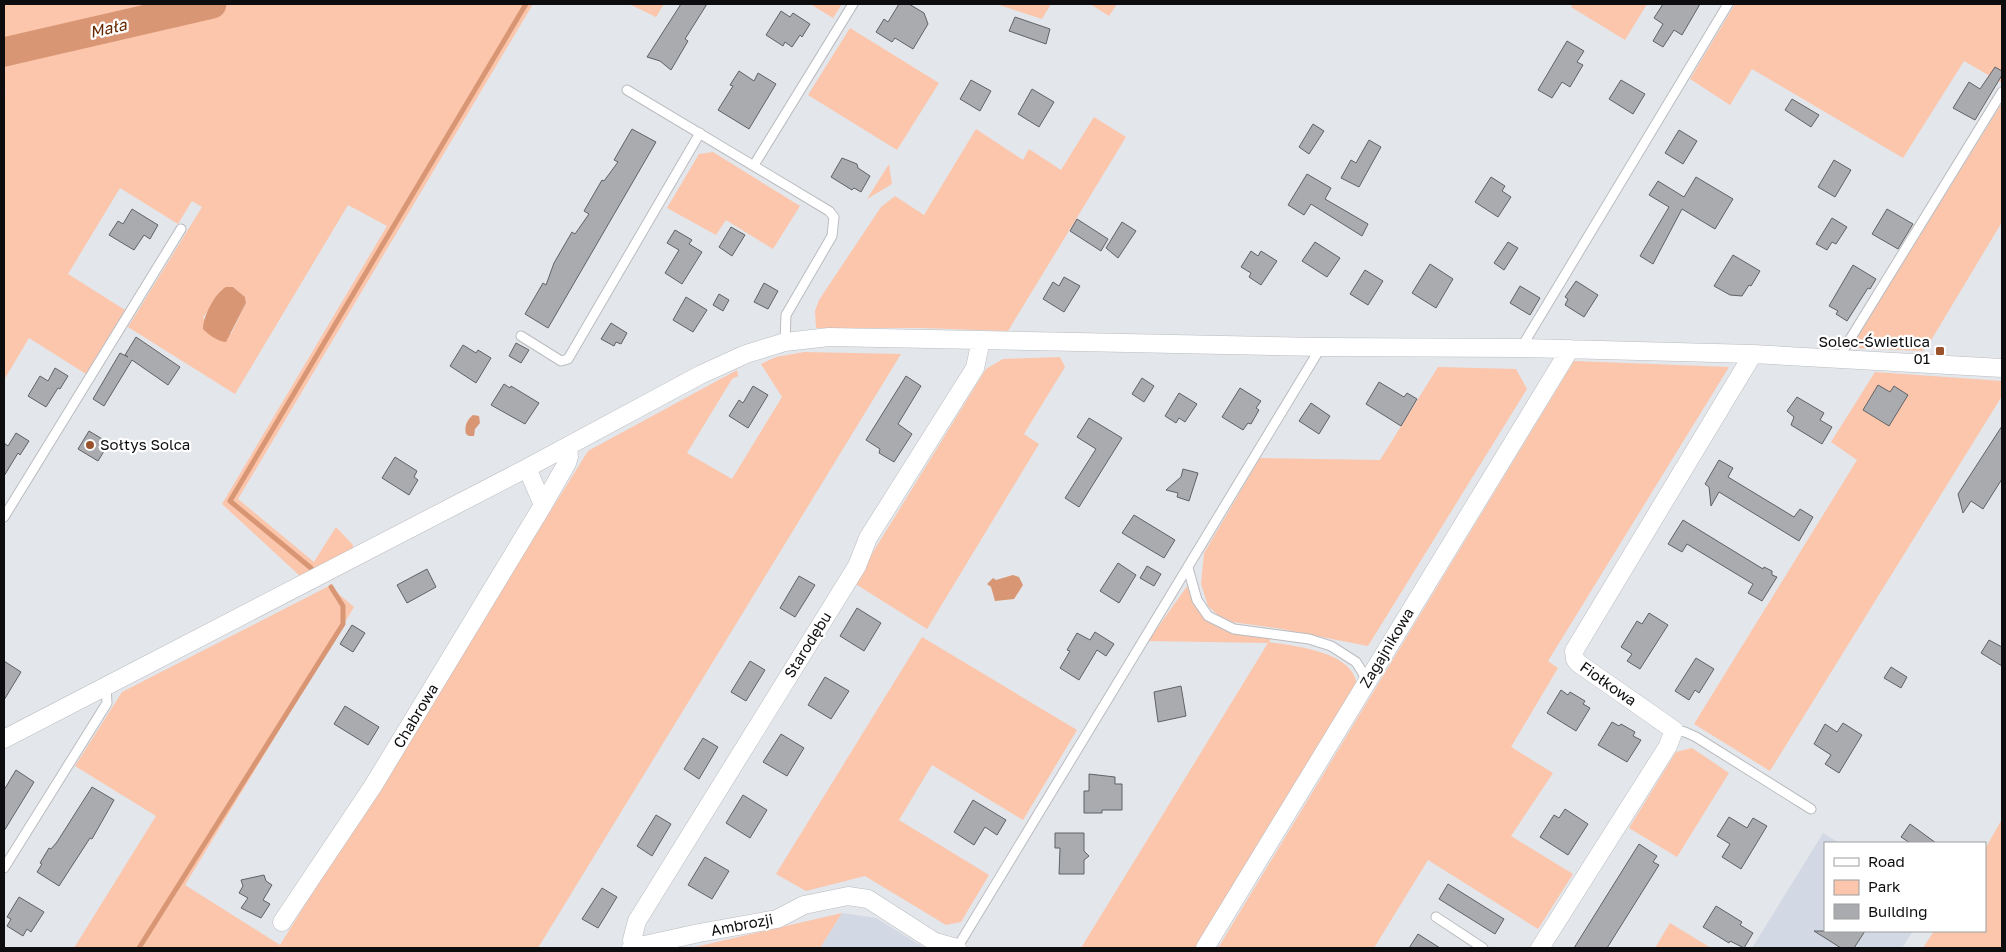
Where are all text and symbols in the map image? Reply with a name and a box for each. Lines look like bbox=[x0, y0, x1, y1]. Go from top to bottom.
water label: Mała bbox=[88, 14, 129, 42]
place label: Solec-Świetlica 01 bbox=[1818, 332, 1930, 367]
marker: Solec-Świetlica 01 bbox=[1934, 345, 1946, 357]
place label: Sołtys Solca bbox=[100, 435, 190, 453]
marker: Sołtys Solca bbox=[84, 439, 96, 451]
street label: Zagajnikowa bbox=[1355, 604, 1417, 691]
street label: Starodębu bbox=[780, 608, 835, 681]
street label: Fiołkowa bbox=[1577, 657, 1640, 709]
street label: Chabrowa bbox=[389, 680, 441, 751]
legend bbox=[1824, 842, 1986, 932]
text: Road bbox=[1868, 852, 1905, 870]
text: Park bbox=[1868, 877, 1901, 895]
text: Building bbox=[1868, 902, 1928, 920]
street label: Ambrozji bbox=[709, 909, 774, 939]

